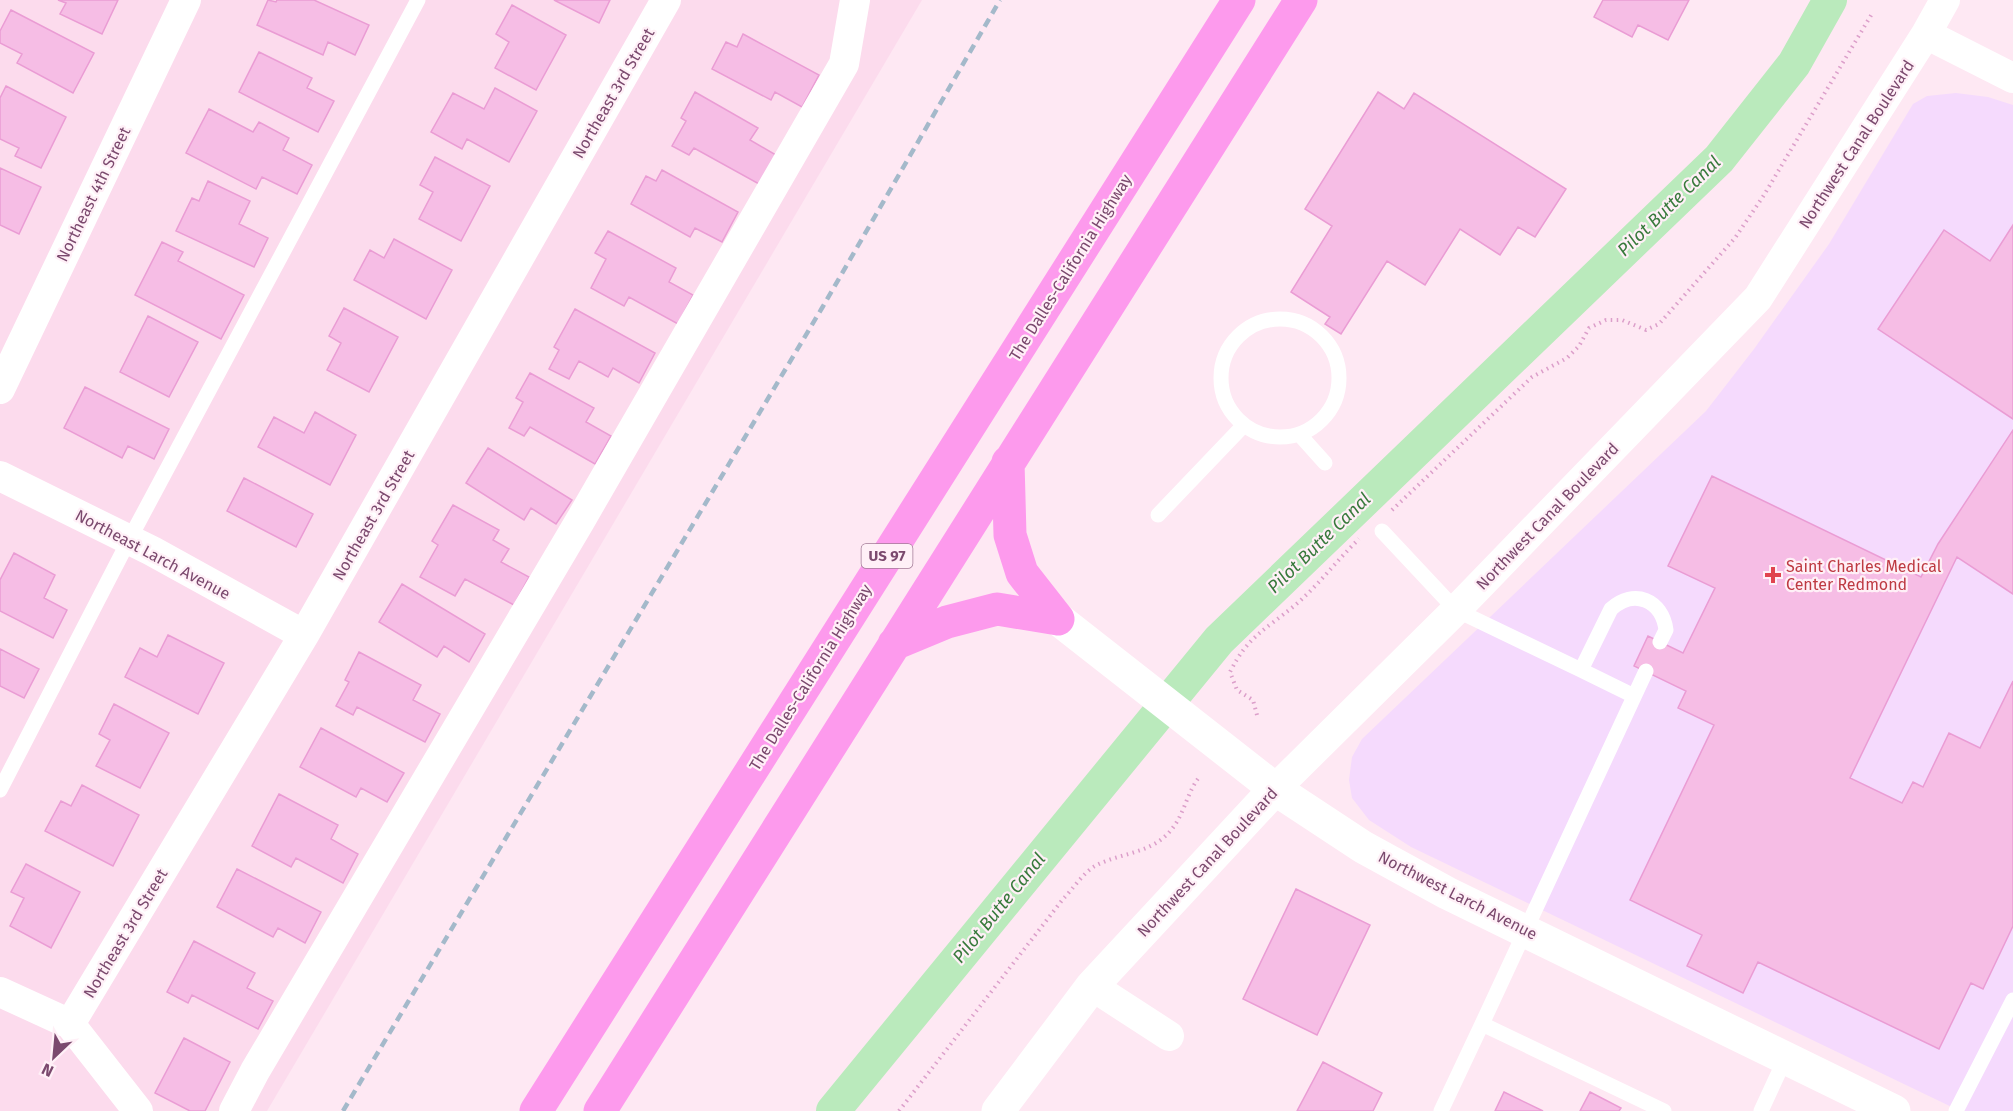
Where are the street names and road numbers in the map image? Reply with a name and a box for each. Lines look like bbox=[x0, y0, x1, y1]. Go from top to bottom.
street label: Northeast 3rd Street bbox=[568, 25, 659, 162]
street label: Northwest Canal Boulevard bbox=[1795, 57, 1918, 232]
street label: Northeast 4th Street bbox=[53, 124, 134, 265]
street label: The Dalles-California Highway bbox=[1005, 171, 1136, 364]
street label: Northwest Canal Boulevard bbox=[1472, 439, 1623, 594]
street label: Northeast 3rd Street bbox=[328, 447, 419, 584]
street label: Northeast Larch Avenue bbox=[72, 505, 234, 603]
road number: US 97 bbox=[862, 544, 912, 568]
street label: The Dalles-California Highway bbox=[745, 581, 876, 774]
street label: Northwest Canal Boulevard bbox=[1133, 784, 1281, 941]
street label: Northwest Larch Avenue bbox=[1375, 847, 1540, 944]
street label: Northeast 3rd Street bbox=[79, 865, 172, 1001]

